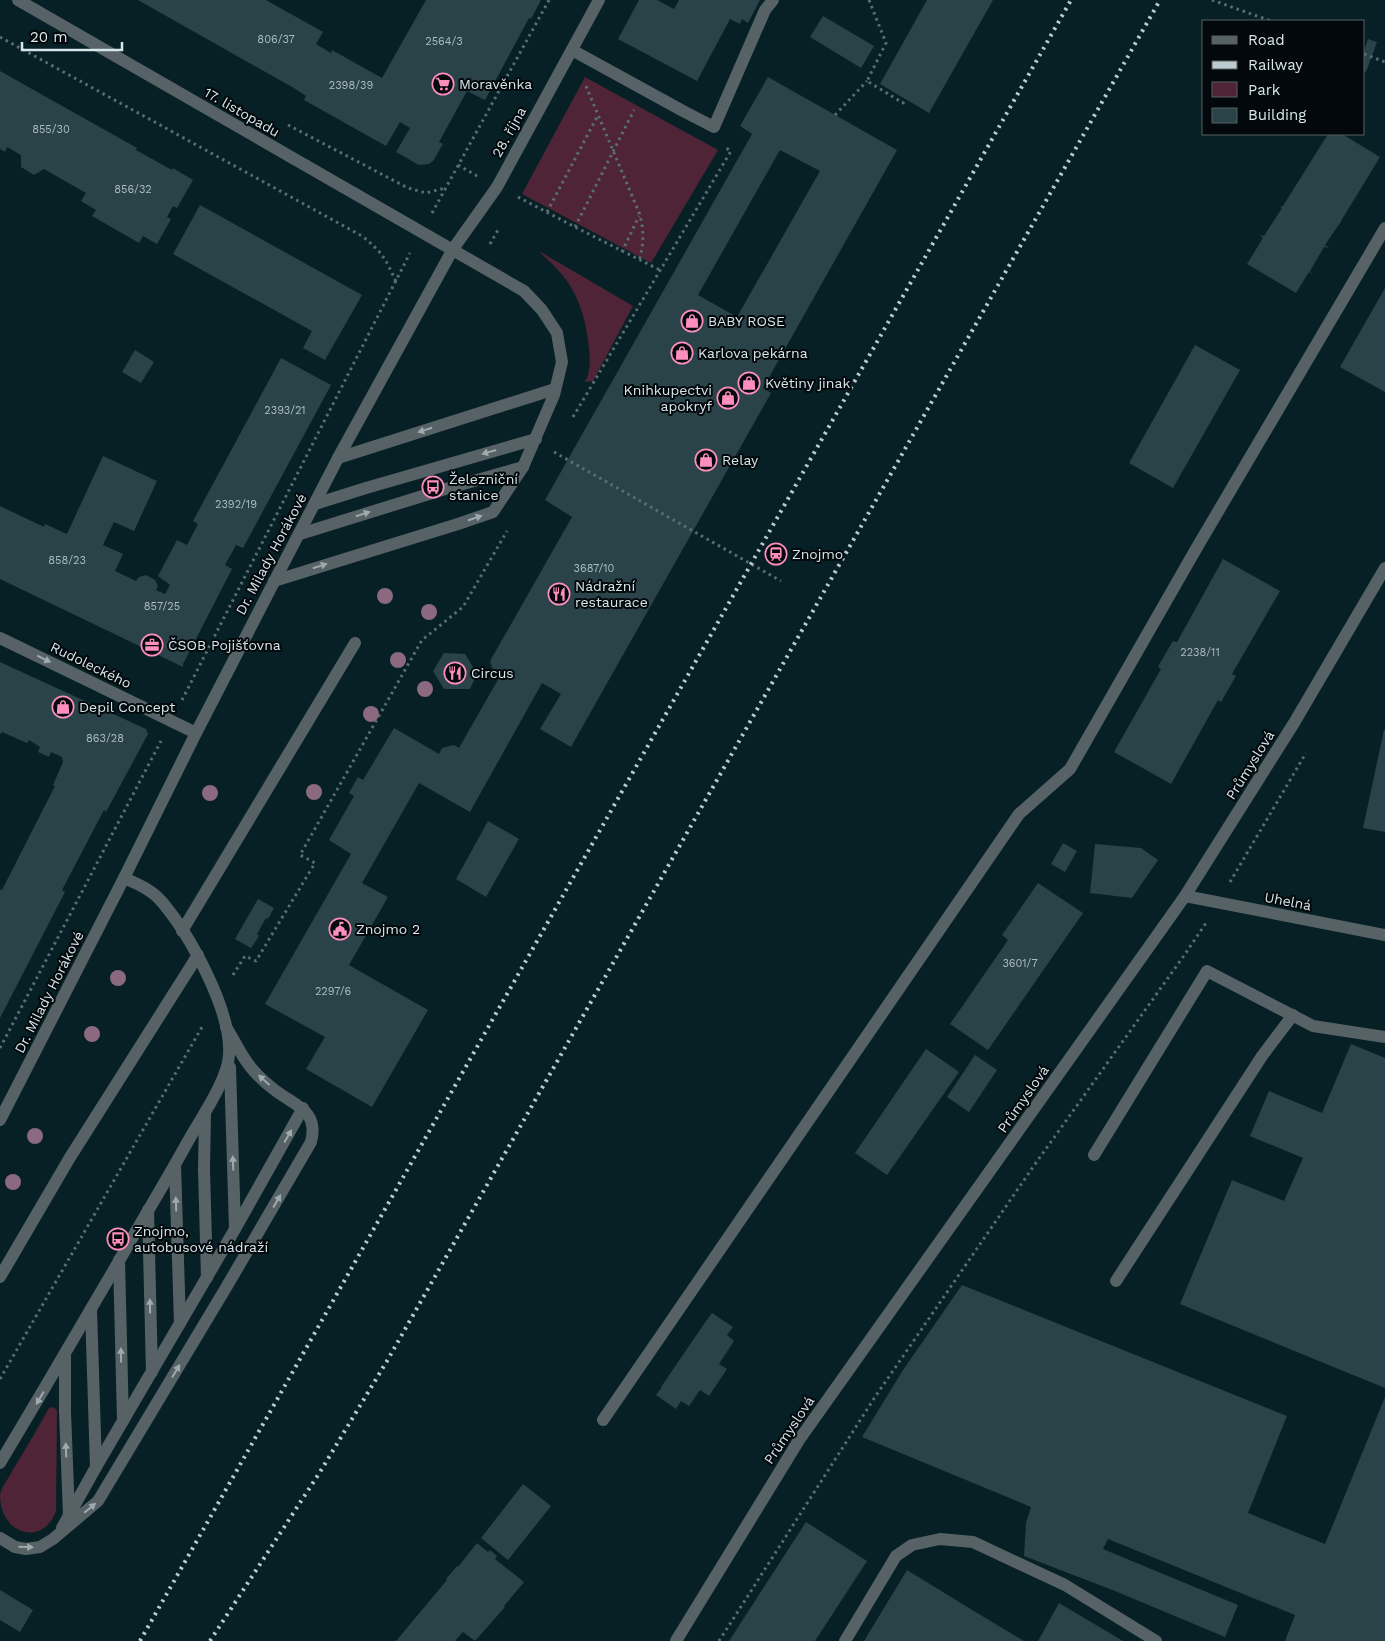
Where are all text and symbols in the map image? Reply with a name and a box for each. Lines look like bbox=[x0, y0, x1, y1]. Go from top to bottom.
scale bar bbox=[22, 20, 122, 52]
legend bbox=[1202, 20, 1365, 135]
text: 20 m bbox=[30, 28, 68, 46]
text: Road bbox=[1248, 31, 1285, 49]
house number: 806/37 bbox=[257, 33, 295, 46]
house number: 2564/3 bbox=[425, 35, 463, 48]
text: Railway bbox=[1248, 56, 1303, 74]
supermarket icon: Moravěnka bbox=[431, 72, 455, 96]
place label: Moravěnka bbox=[459, 76, 532, 92]
house number: 2398/39 bbox=[329, 79, 373, 92]
text: Park bbox=[1248, 81, 1281, 99]
street label: 17. listopadu bbox=[202, 84, 282, 140]
street label: 28. října bbox=[489, 104, 529, 160]
text: Building bbox=[1248, 106, 1306, 124]
house number: 855/30 bbox=[32, 123, 70, 136]
house number: 856/32 bbox=[114, 183, 152, 196]
shop icon: BABY ROSE bbox=[680, 309, 704, 333]
place label: BABY ROSE bbox=[708, 313, 785, 329]
shop icon: Karlova pekárna bbox=[670, 341, 694, 365]
place label: Karlova pekárna bbox=[698, 345, 808, 361]
shop icon: Květiny jinak bbox=[737, 371, 761, 395]
place label: Květiny jinak bbox=[765, 375, 850, 391]
place label: Knihkupectvi apokryf bbox=[624, 382, 712, 414]
shop icon: Knihkupectvi apokryf bbox=[716, 386, 740, 410]
house number: 2393/21 bbox=[264, 404, 306, 417]
one-way arrow bbox=[418, 427, 433, 435]
shop icon: Relay bbox=[694, 448, 718, 472]
one-way arrow bbox=[481, 449, 496, 457]
place label: Relay bbox=[722, 452, 759, 468]
place label: Železniční stanice bbox=[449, 471, 518, 503]
bus stop icon: Železniční stanice bbox=[421, 475, 445, 499]
street label: Dr. Milady Horákové bbox=[232, 491, 310, 617]
house number: 2392/19 bbox=[215, 498, 257, 511]
one-way arrow bbox=[356, 510, 371, 518]
one-way arrow bbox=[468, 514, 483, 521]
station icon: Znojmo bbox=[764, 542, 788, 566]
place label: Znojmo bbox=[792, 546, 843, 562]
house number: 858/23 bbox=[48, 554, 86, 567]
one-way arrow bbox=[313, 562, 328, 570]
house number: 3687/10 bbox=[574, 562, 615, 575]
place label: Nádražní restaurace bbox=[575, 578, 648, 610]
restaurant icon: Nádražní restaurace bbox=[547, 582, 571, 606]
house number: 857/25 bbox=[144, 600, 180, 613]
office icon: ČSOB Pojišťovna bbox=[140, 633, 164, 657]
place label: ČSOB Pojišťovna bbox=[168, 637, 281, 653]
street label: Rudoleckého bbox=[48, 639, 134, 691]
house number: 2238/11 bbox=[1180, 646, 1220, 659]
one-way arrow bbox=[37, 655, 51, 663]
restaurant icon: Circus bbox=[443, 661, 467, 685]
place label: Circus bbox=[471, 665, 514, 681]
shop icon: Depil Concept bbox=[51, 695, 75, 719]
place label: Depil Concept bbox=[79, 699, 175, 715]
street label: Průmyslová bbox=[1223, 728, 1278, 802]
house number: 863/28 bbox=[86, 732, 124, 745]
street label: Uhelná bbox=[1263, 889, 1313, 913]
public building icon: Znojmo 2 bbox=[328, 917, 352, 941]
place label: Znojmo 2 bbox=[356, 921, 420, 937]
street label: Dr. Milady Horákové bbox=[11, 928, 87, 1056]
house number: 3601/7 bbox=[1002, 957, 1038, 970]
house number: 2297/6 bbox=[315, 985, 351, 998]
street label: Průmyslová bbox=[994, 1062, 1052, 1136]
one-way arrow bbox=[259, 1074, 271, 1086]
one-way arrow bbox=[283, 1130, 292, 1143]
one-way arrow bbox=[229, 1155, 237, 1171]
one-way arrow bbox=[272, 1194, 281, 1208]
one-way arrow bbox=[172, 1196, 180, 1212]
place label: Znojmo, autobusové nádraží bbox=[134, 1223, 268, 1255]
bus stop icon: Znojmo, autobusové nádraží bbox=[106, 1227, 130, 1251]
one-way arrow bbox=[146, 1298, 154, 1314]
one-way arrow bbox=[117, 1346, 125, 1362]
one-way arrow bbox=[172, 1364, 181, 1378]
one-way arrow bbox=[35, 1391, 44, 1404]
street label: Průmyslová bbox=[761, 1393, 818, 1467]
one-way arrow bbox=[62, 1442, 70, 1458]
one-way arrow bbox=[84, 1503, 97, 1514]
one-way arrow bbox=[19, 1543, 35, 1551]

